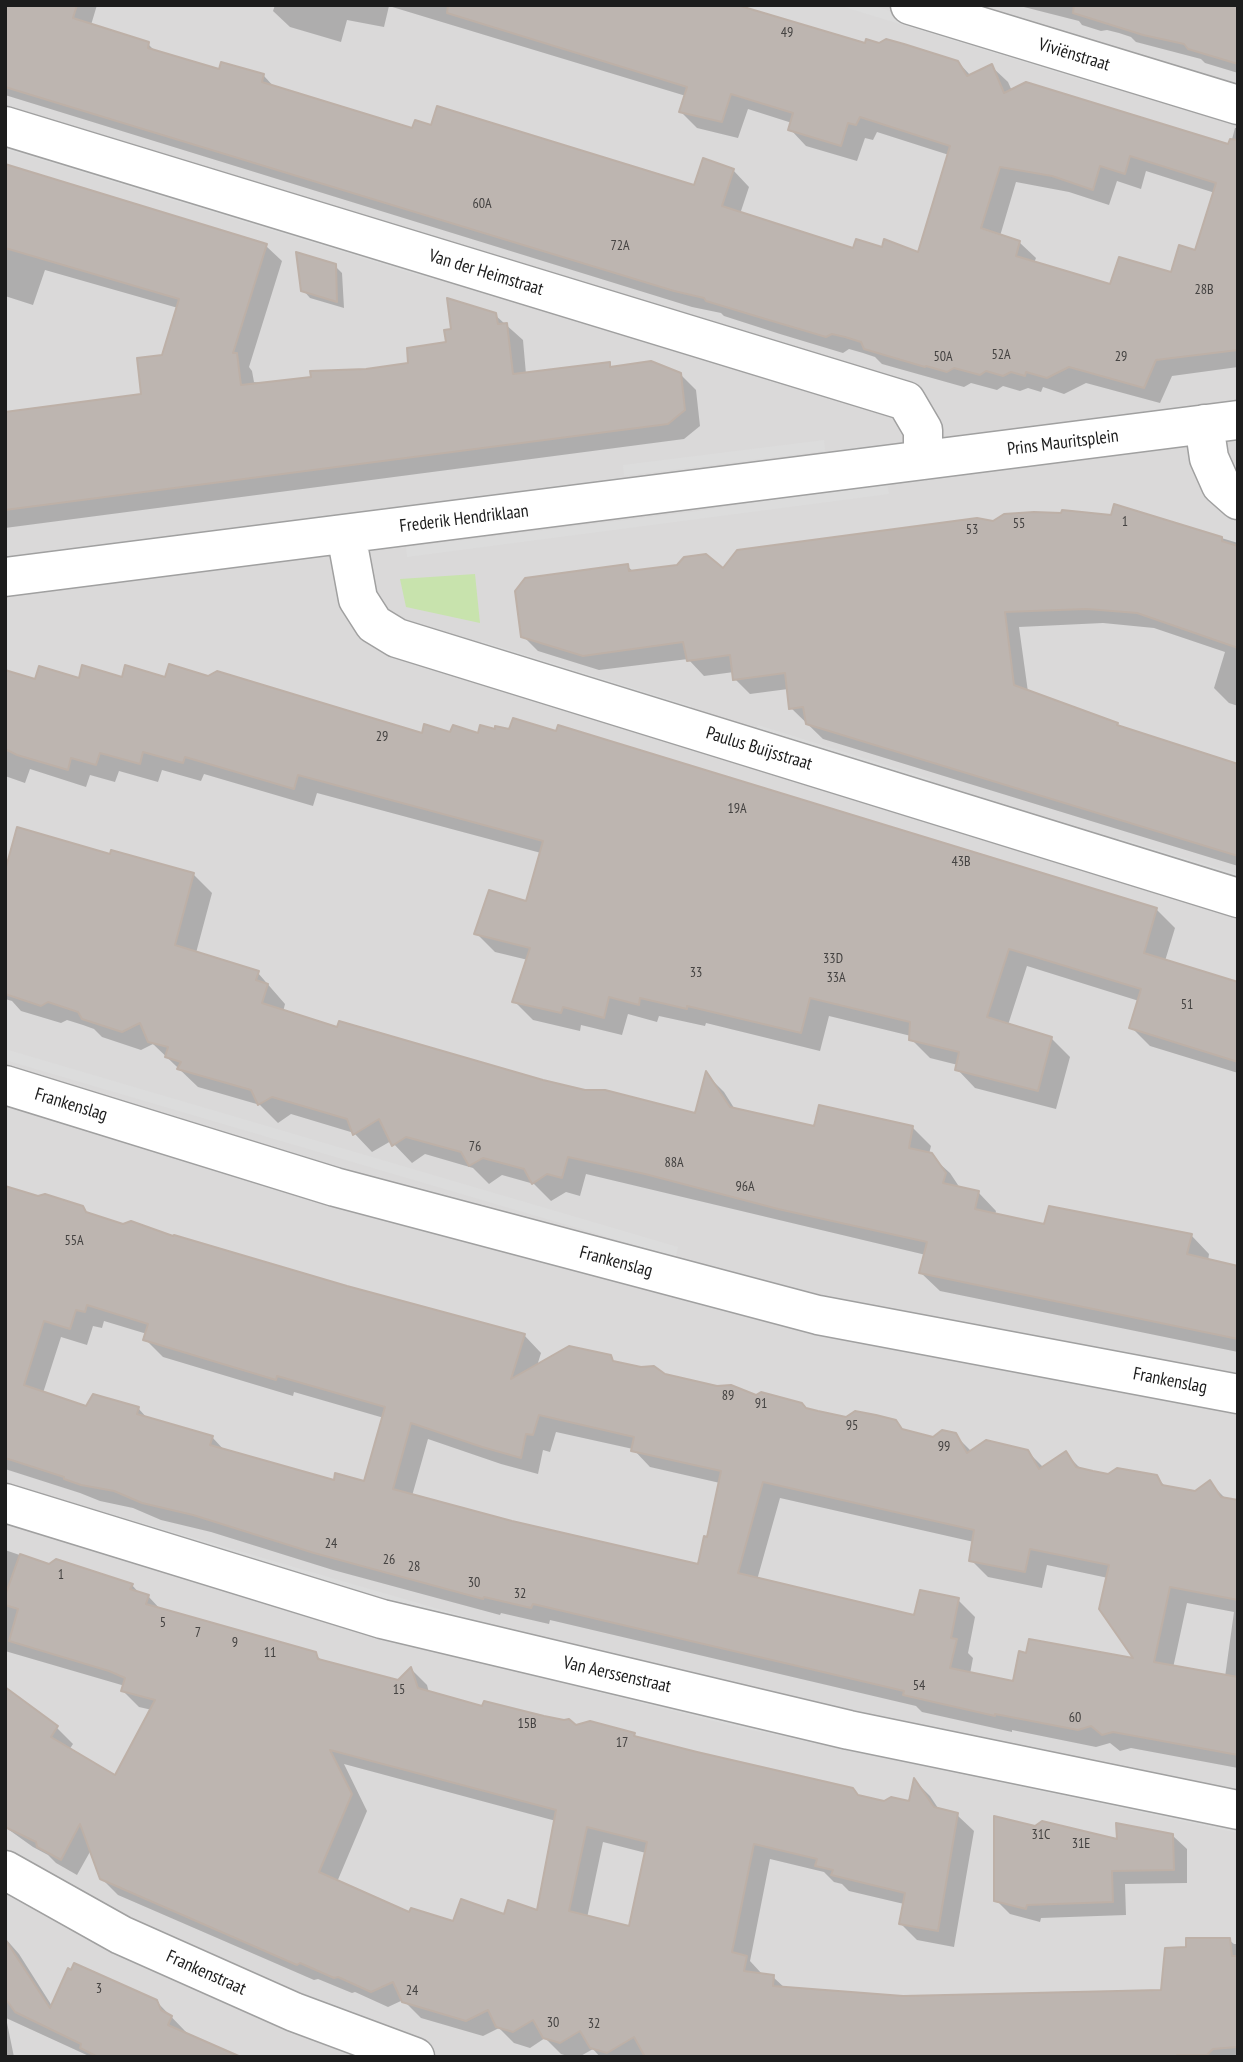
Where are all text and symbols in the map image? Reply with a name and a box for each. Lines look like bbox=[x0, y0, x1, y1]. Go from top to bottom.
house number: 49 bbox=[781, 25, 793, 41]
street label: Viviënstraat bbox=[1036, 34, 1112, 76]
house number: 60A bbox=[472, 196, 492, 212]
house number: 72A bbox=[610, 238, 630, 254]
street label: Van der Heimstraat bbox=[426, 245, 546, 301]
house number: 28B bbox=[1194, 282, 1214, 298]
house number: 52A bbox=[991, 347, 1011, 363]
house number: 50A bbox=[933, 349, 953, 365]
house number: 29 bbox=[1115, 349, 1127, 365]
street label: Prins Mauritsplein bbox=[1006, 425, 1120, 461]
street label: Frederik Hendriklaan bbox=[398, 500, 530, 538]
house number: 1 bbox=[1122, 514, 1128, 530]
house number: 55 bbox=[1013, 516, 1025, 532]
house number: 53 bbox=[966, 522, 978, 538]
street label: Paulus Buijsstraat bbox=[703, 723, 815, 775]
house number: 29 bbox=[376, 729, 388, 745]
house number: 19A bbox=[727, 801, 747, 817]
house number: 43B bbox=[951, 854, 971, 870]
house number: 33D bbox=[823, 951, 843, 967]
house number: 33 bbox=[690, 965, 702, 981]
house number: 33A bbox=[826, 970, 846, 986]
house number: 51 bbox=[1181, 997, 1193, 1013]
street label: Frankenslag bbox=[32, 1084, 110, 1126]
house number: 76 bbox=[469, 1139, 481, 1155]
house number: 88A bbox=[664, 1155, 684, 1171]
house number: 96A bbox=[735, 1179, 755, 1195]
house number: 55A bbox=[64, 1233, 84, 1249]
street label: Frankenslag bbox=[577, 1242, 655, 1282]
street label: Frankenslag bbox=[1131, 1363, 1209, 1399]
house number: 89 bbox=[722, 1388, 734, 1404]
house number: 91 bbox=[755, 1396, 767, 1412]
house number: 95 bbox=[846, 1418, 858, 1434]
house number: 99 bbox=[938, 1439, 950, 1455]
house number: 24 bbox=[325, 1536, 337, 1552]
house number: 26 bbox=[383, 1552, 395, 1568]
house number: 28 bbox=[408, 1559, 420, 1575]
house number: 1 bbox=[58, 1567, 64, 1583]
house number: 30 bbox=[468, 1575, 480, 1591]
house number: 32 bbox=[514, 1586, 526, 1602]
house number: 5 bbox=[160, 1615, 166, 1631]
house number: 7 bbox=[195, 1625, 201, 1641]
house number: 9 bbox=[232, 1635, 238, 1651]
house number: 11 bbox=[264, 1645, 276, 1661]
street label: Van Aerssenstraat bbox=[561, 1652, 673, 1698]
house number: 54 bbox=[913, 1678, 925, 1694]
house number: 15 bbox=[393, 1682, 405, 1698]
house number: 60 bbox=[1069, 1710, 1081, 1726]
house number: 15B bbox=[517, 1716, 537, 1732]
house number: 17 bbox=[616, 1735, 628, 1751]
house number: 31C bbox=[1031, 1827, 1051, 1843]
house number: 31E bbox=[1072, 1836, 1090, 1852]
street label: Frankenstraat bbox=[163, 1946, 249, 2000]
house number: 3 bbox=[96, 1981, 102, 1997]
house number: 24 bbox=[406, 1983, 418, 1999]
house number: 30 bbox=[547, 2015, 559, 2031]
house number: 32 bbox=[588, 2016, 600, 2032]

